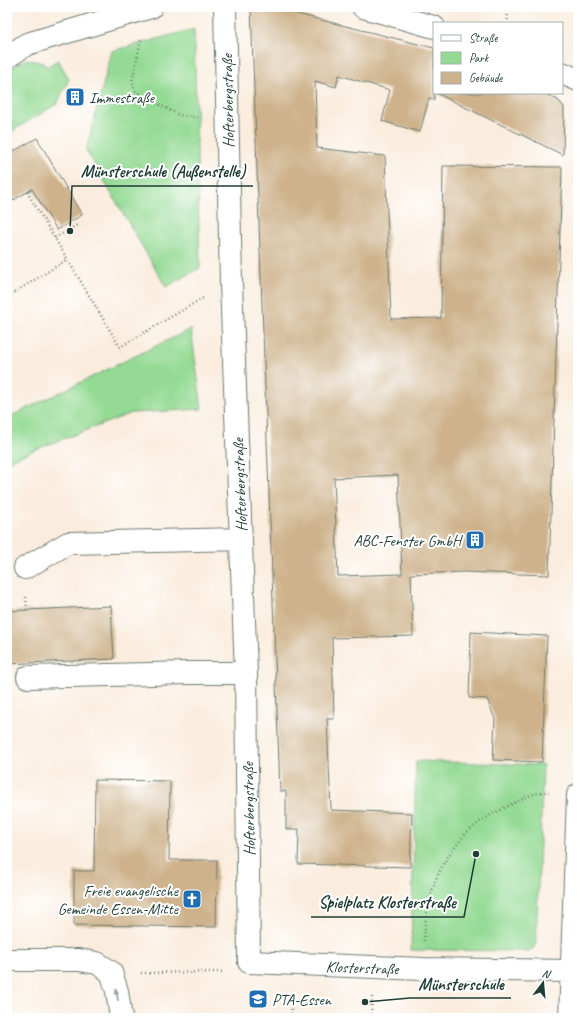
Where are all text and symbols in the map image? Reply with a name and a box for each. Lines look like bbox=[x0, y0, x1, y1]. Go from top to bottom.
legend bbox=[433, 22, 563, 94]
text: Straße bbox=[469, 30, 498, 46]
text: Park bbox=[469, 50, 490, 66]
street label: Hofterbergstraße bbox=[217, 52, 239, 148]
text: Gebäude bbox=[469, 70, 503, 86]
building icon: Immestraße bbox=[64, 86, 86, 108]
place label: Immestraße bbox=[89, 88, 156, 108]
callout: Münsterschule (Außenstelle) bbox=[72, 157, 253, 186]
text: Münsterschule (Außenstelle) bbox=[81, 161, 247, 182]
street label: Hofterbergstraße bbox=[228, 436, 252, 532]
building icon: ABC-Fenster GmbH bbox=[464, 529, 486, 551]
place label: ABC-Fenster GmbH bbox=[353, 531, 464, 551]
street label: Hofterbergstraße bbox=[238, 760, 260, 856]
place label: Freie evangelische Gemeinde Essen-Mitte bbox=[58, 881, 180, 919]
church icon: Freie evangelische Gemeinde Essen-Mitte bbox=[181, 888, 203, 910]
callout: Spielplatz Klosterstraße bbox=[311, 888, 464, 917]
text: Spielplatz Klosterstraße bbox=[318, 892, 458, 913]
street label: Klosterstraße bbox=[325, 957, 401, 979]
north arrow bbox=[523, 963, 563, 1003]
text: N bbox=[541, 966, 553, 982]
callout: Münsterschule bbox=[410, 969, 511, 998]
text: Münsterschule bbox=[418, 974, 505, 995]
one-way arrow bbox=[114, 988, 120, 1001]
school or university icon: PTA-Essen bbox=[247, 988, 269, 1010]
place label: PTA-Essen bbox=[272, 990, 332, 1010]

